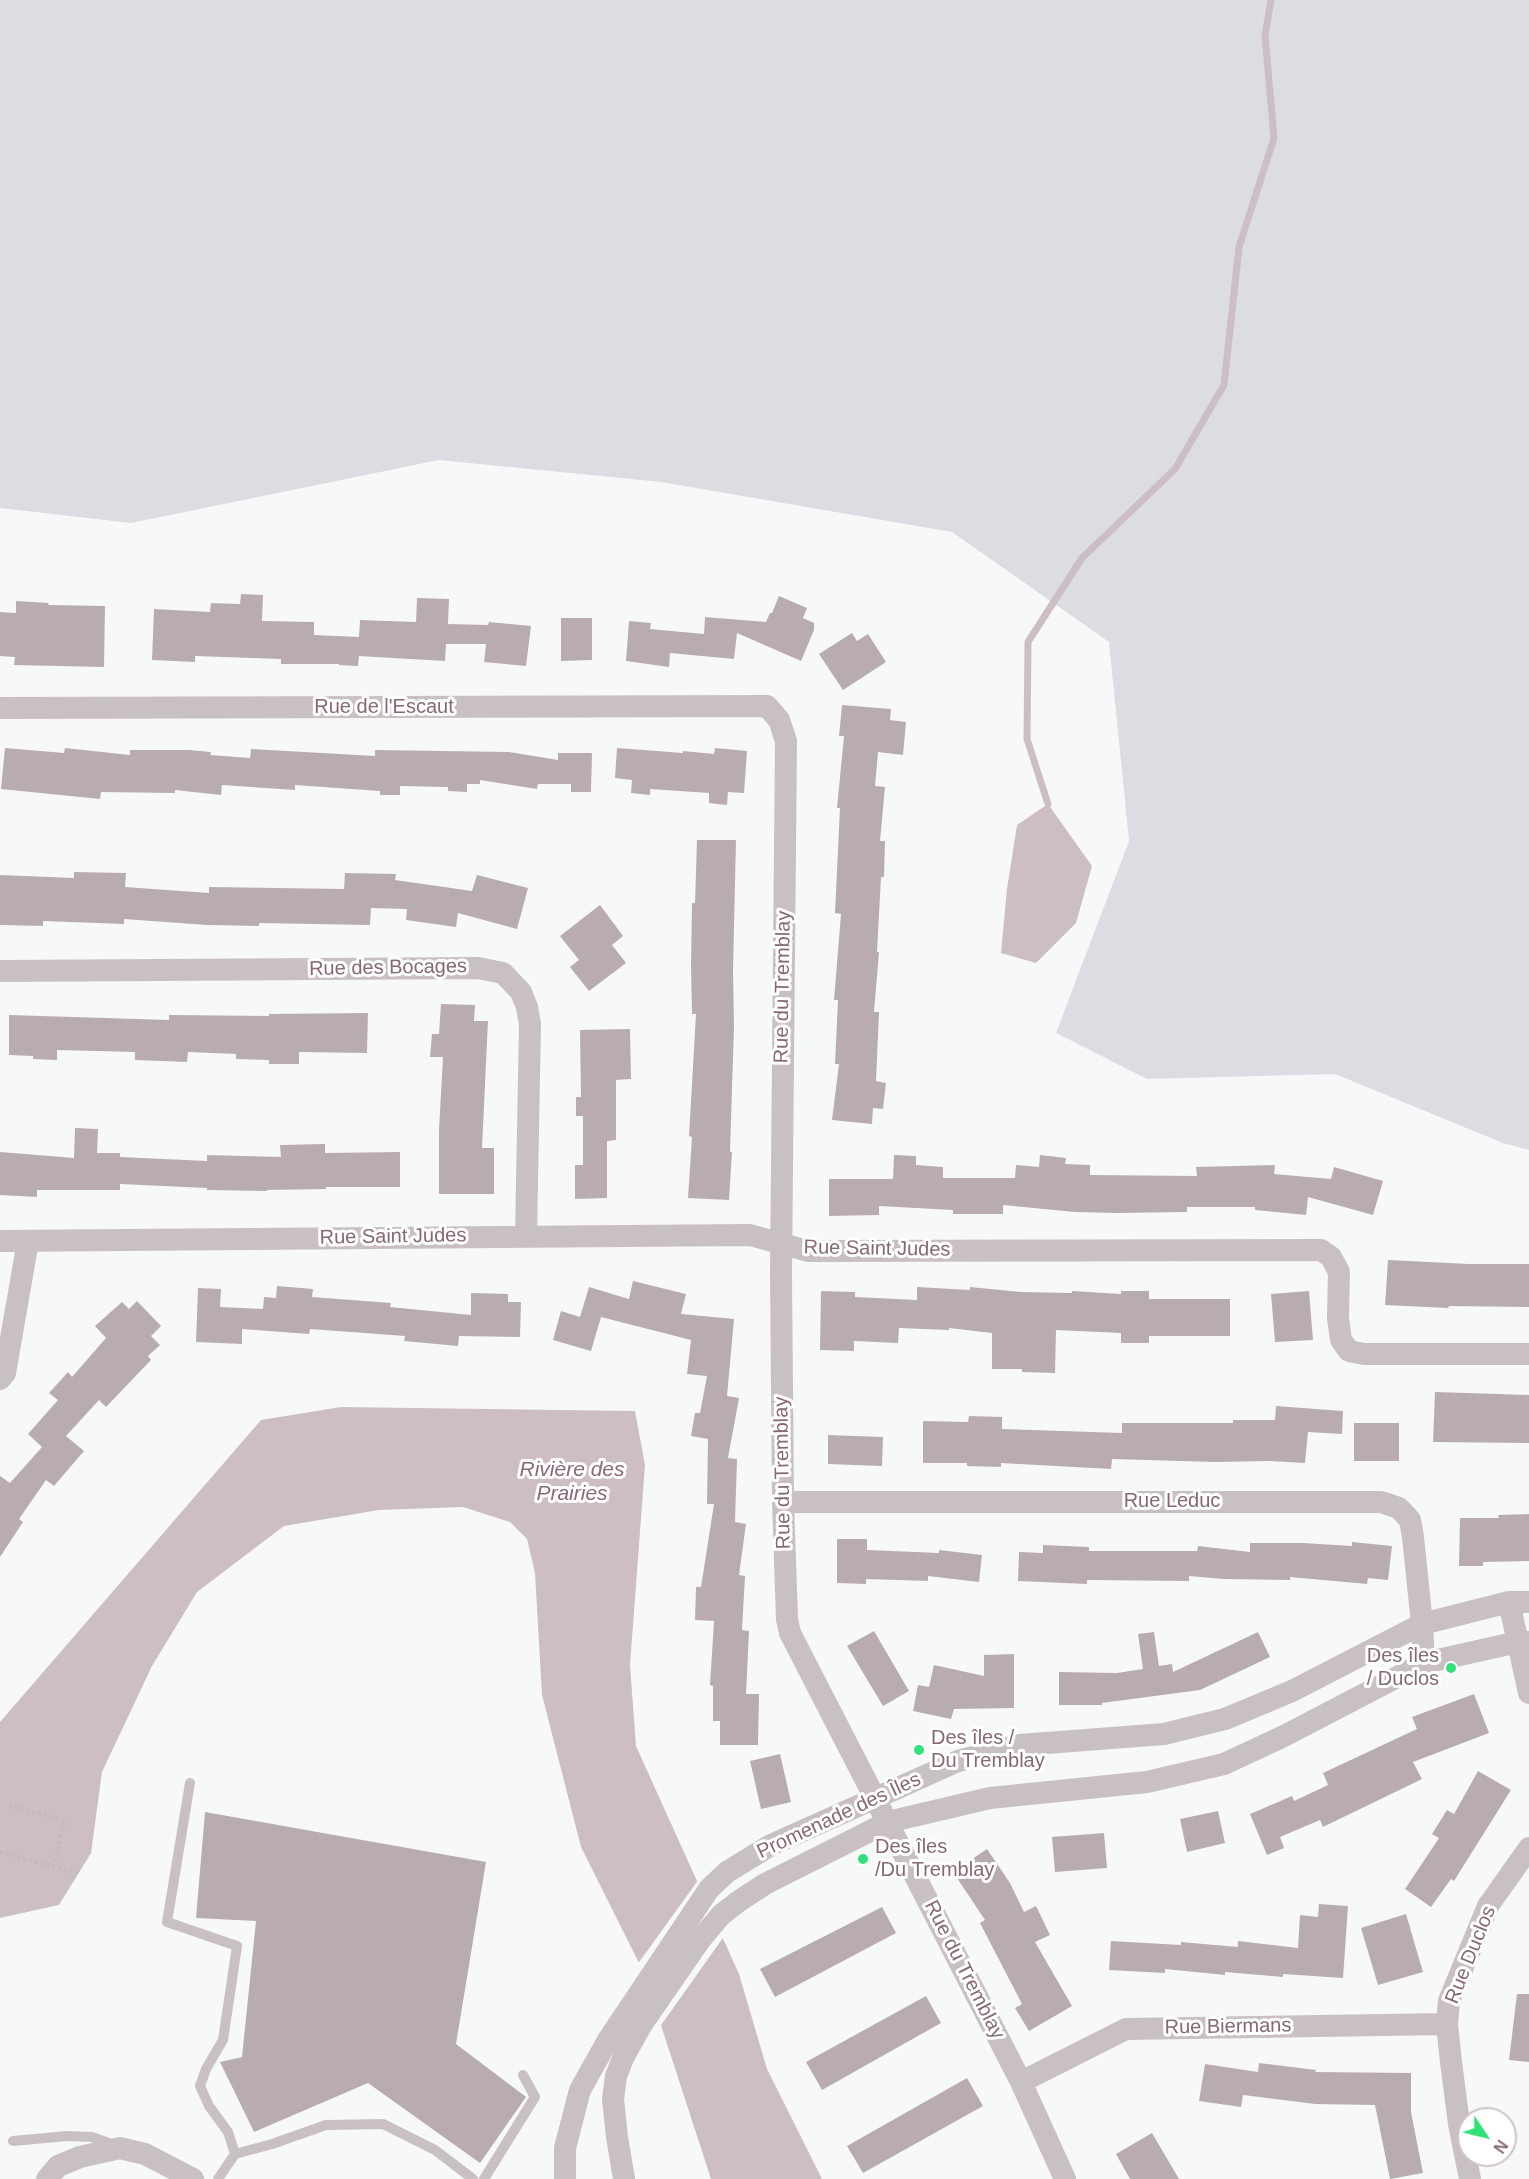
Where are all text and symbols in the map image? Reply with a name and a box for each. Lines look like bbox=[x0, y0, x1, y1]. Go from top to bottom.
street label: Rue de l'Escaut bbox=[314, 695, 454, 719]
street label: Rue du Tremblay bbox=[770, 910, 796, 1064]
street label: Rue des Bocages bbox=[309, 955, 467, 981]
street label: Rue Saint Judes bbox=[319, 1224, 467, 1250]
street label: Rue Saint Judes bbox=[803, 1236, 951, 1262]
street label: Rue du Tremblay bbox=[770, 1396, 796, 1550]
water label: Rivière des Prairies bbox=[519, 1457, 625, 1507]
street label: Rue Leduc bbox=[1124, 1489, 1220, 1513]
place label: Des îles / Duclos bbox=[1367, 1644, 1439, 1691]
marker: Des îles / Duclos bbox=[1444, 1661, 1458, 1675]
place label: Des îles / Du Tremblay bbox=[931, 1726, 1045, 1773]
marker: Des îles / Du Tremblay bbox=[912, 1743, 926, 1757]
street label: Promenade des Îles bbox=[753, 1768, 925, 1864]
place label: Des îles /Du Tremblay bbox=[875, 1835, 994, 1882]
marker: Des îles /Du Tremblay bbox=[856, 1852, 870, 1866]
street label: Rue du Tremblay bbox=[919, 1897, 1009, 2043]
street label: Rue Duclos bbox=[1441, 1903, 1501, 2007]
street label: Rue Biermans bbox=[1164, 2014, 1292, 2040]
north arrow bbox=[1457, 2107, 1517, 2167]
text: N bbox=[1490, 2137, 1511, 2156]

